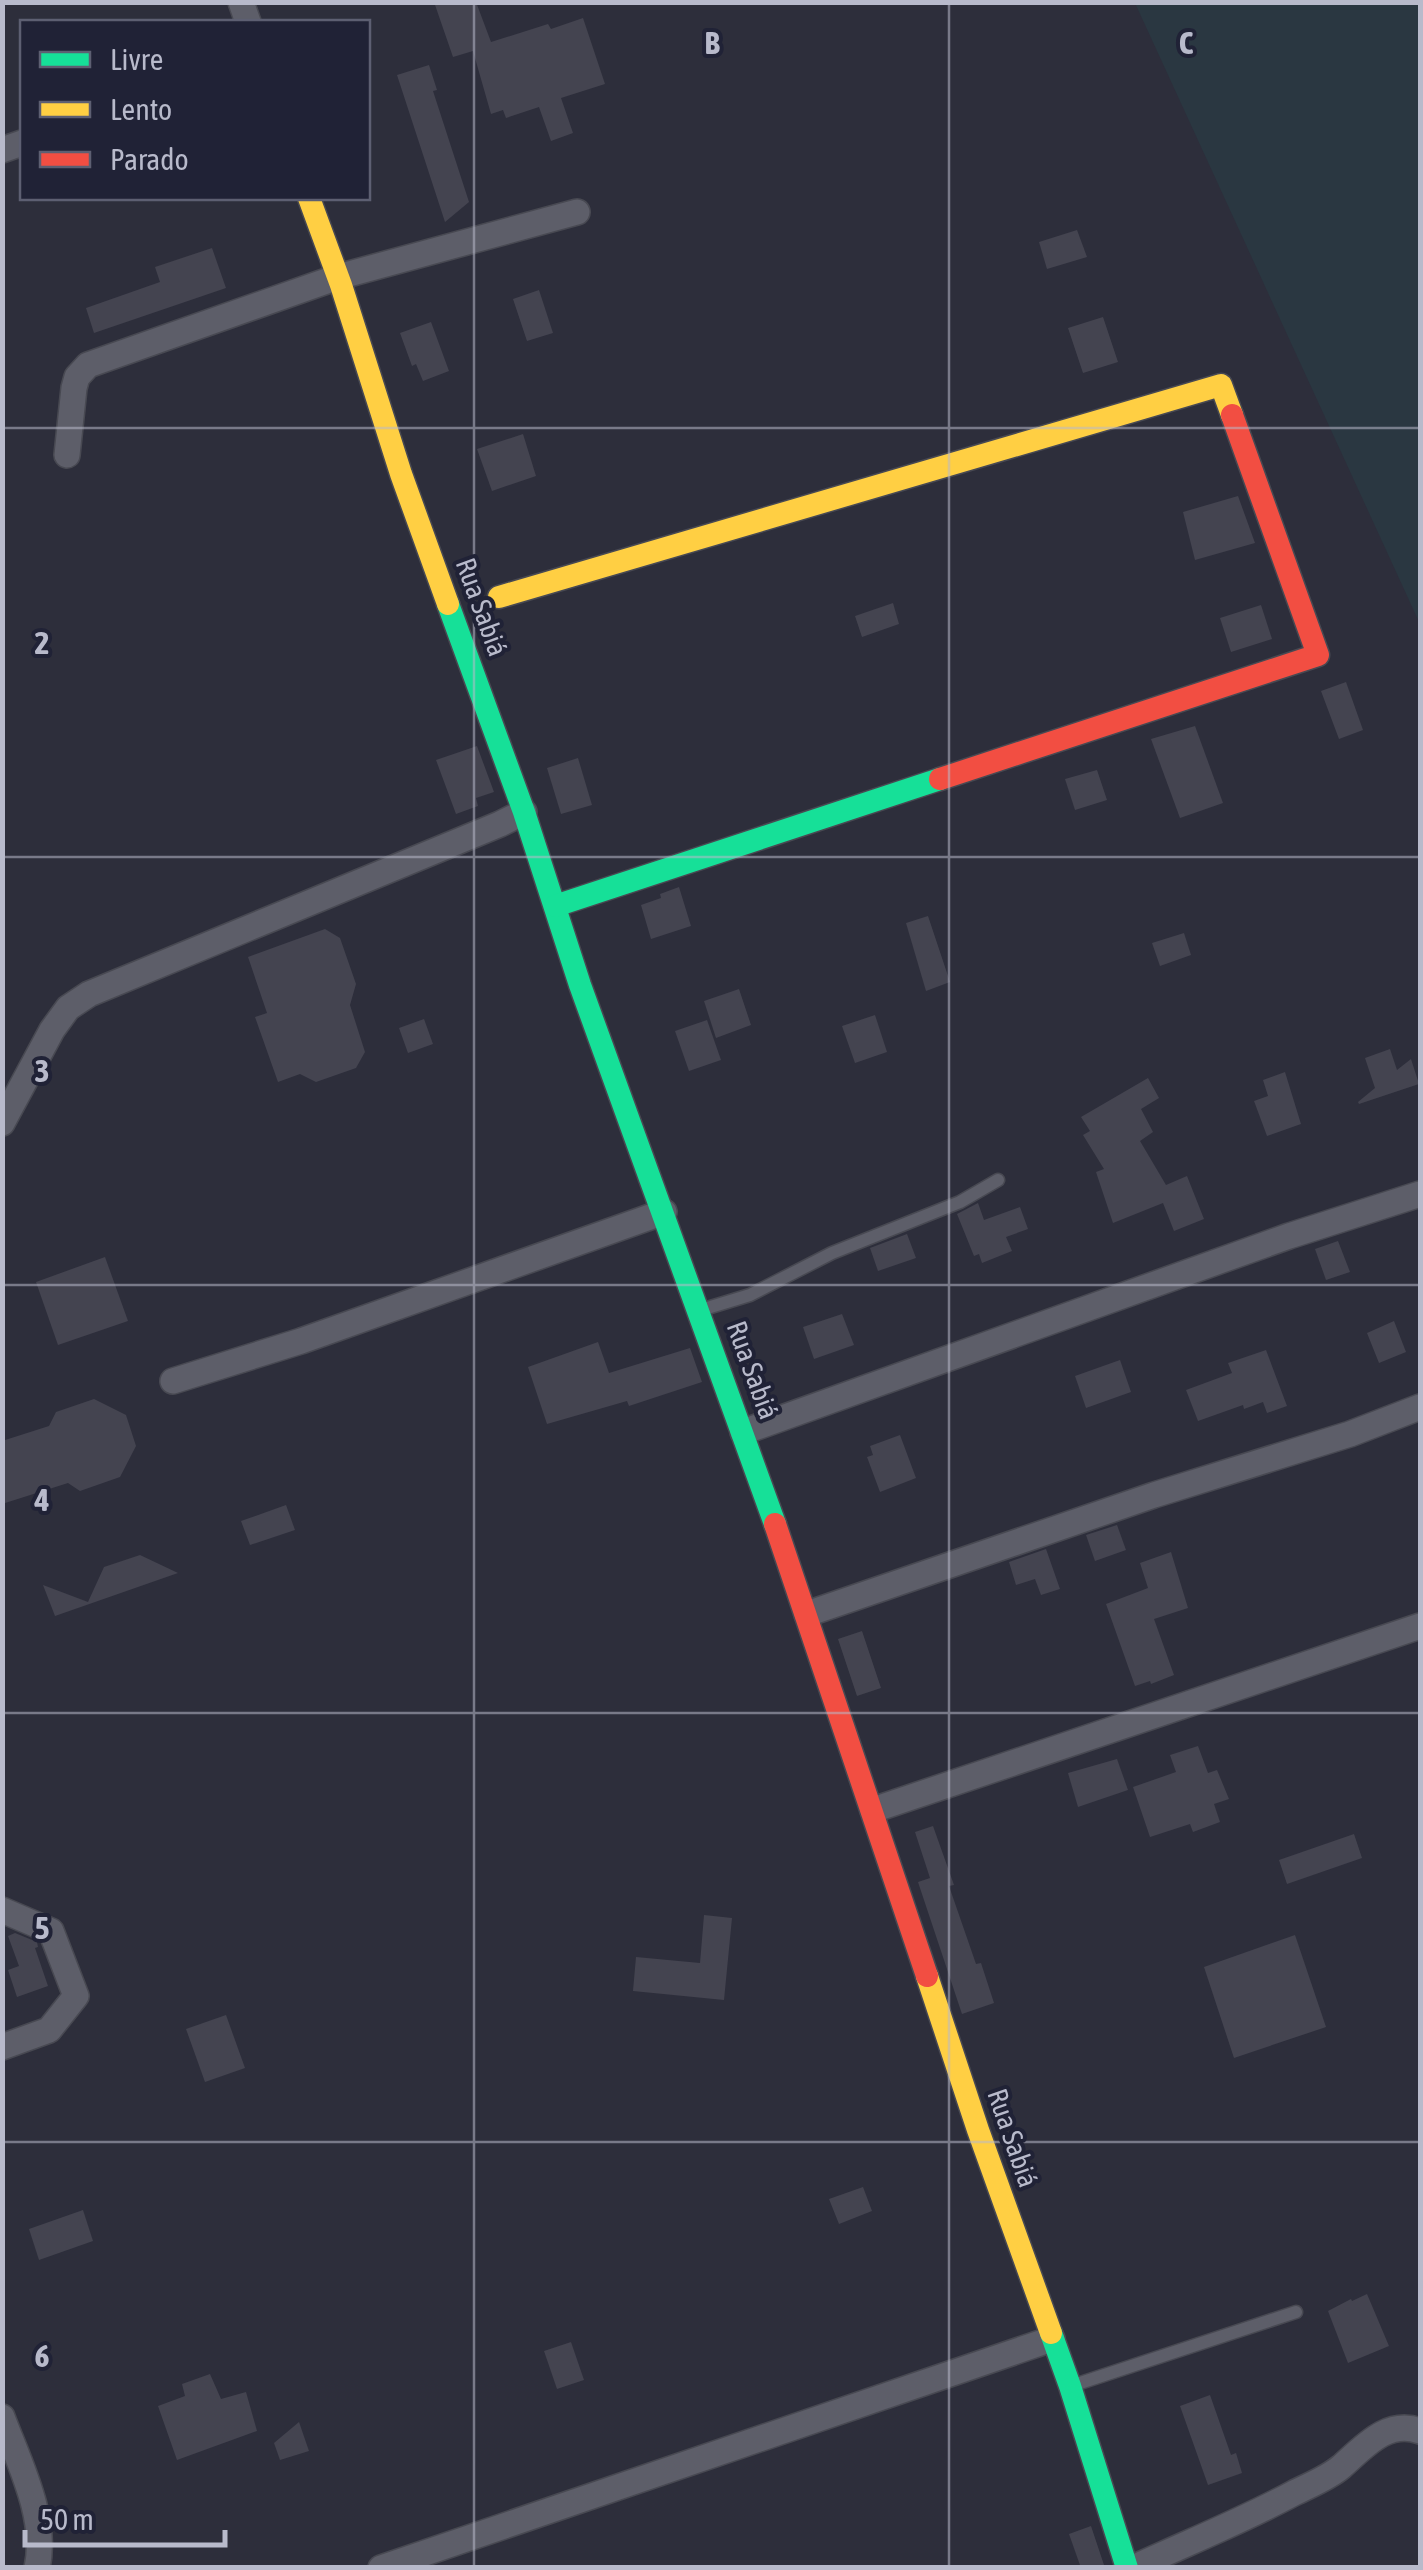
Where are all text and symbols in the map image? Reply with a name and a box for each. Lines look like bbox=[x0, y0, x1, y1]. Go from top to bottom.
legend bbox=[20, 20, 370, 200]
text: B bbox=[704, 24, 720, 61]
text: C bbox=[1179, 24, 1194, 61]
text: Livre bbox=[110, 42, 163, 76]
text: Lento bbox=[110, 92, 172, 126]
text: Parado bbox=[110, 142, 189, 176]
street label: Rua Sabiá bbox=[450, 554, 514, 660]
text: 2 bbox=[34, 624, 50, 661]
text: 3 bbox=[34, 1052, 50, 1089]
street label: Rua Sabiá bbox=[721, 1317, 785, 1423]
text: 4 bbox=[33, 1481, 50, 1518]
text: 5 bbox=[34, 1909, 50, 1946]
street label: Rua Sabiá bbox=[981, 2085, 1045, 2191]
text: 6 bbox=[34, 2337, 50, 2374]
scale bar bbox=[25, 2485, 225, 2547]
text: 50 m bbox=[40, 2502, 94, 2536]

